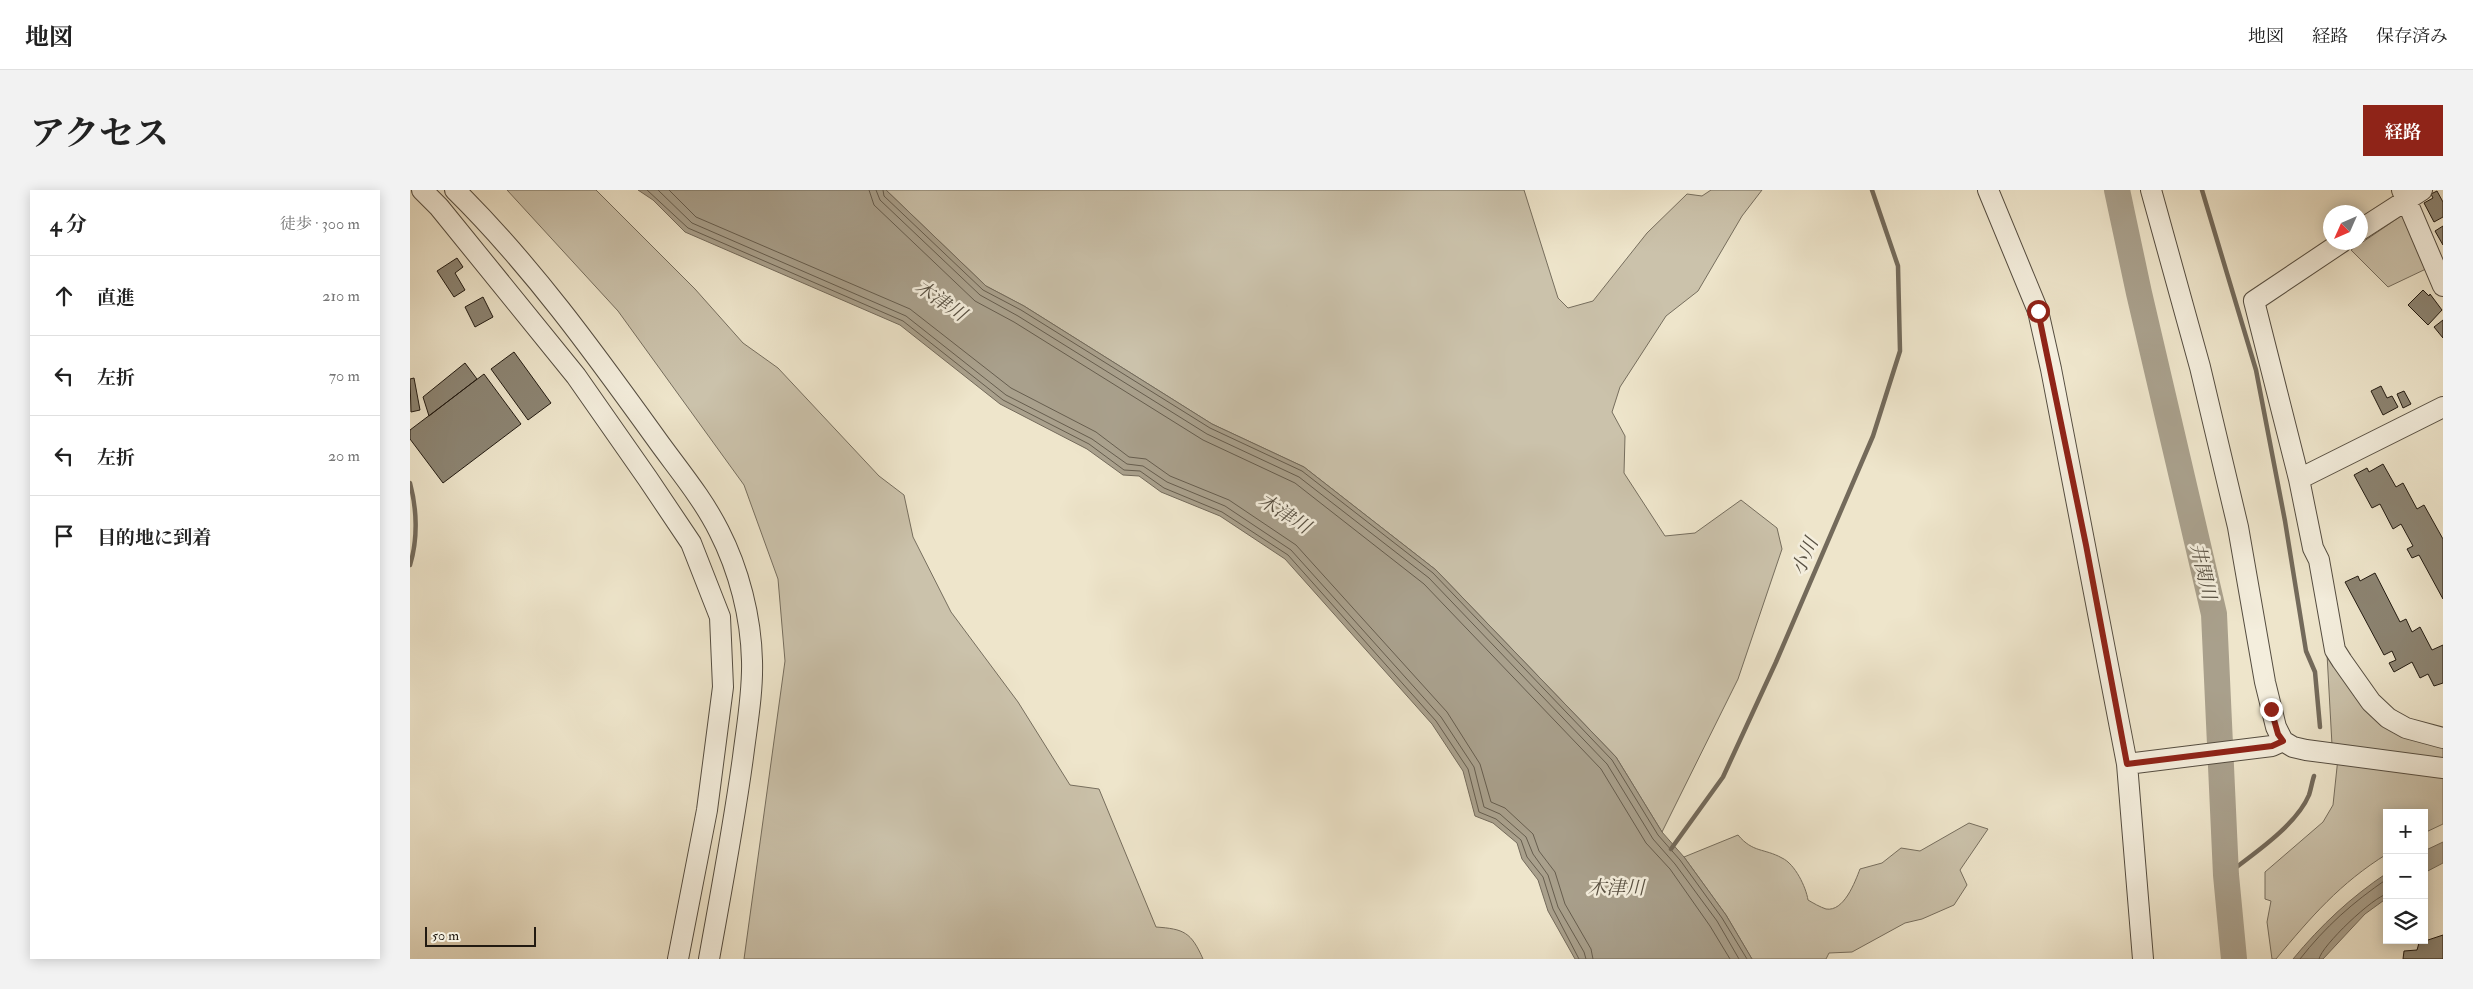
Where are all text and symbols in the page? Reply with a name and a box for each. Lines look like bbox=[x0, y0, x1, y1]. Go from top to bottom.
text: 地図 bbox=[25, 22, 73, 53]
text: 地図 bbox=[2248, 25, 2284, 48]
text: 経路 bbox=[2312, 25, 2348, 48]
text: 保存済み bbox=[2376, 25, 2448, 48]
button: 経路 bbox=[2363, 105, 2443, 156]
text: アクセス bbox=[30, 112, 169, 156]
north arrow bbox=[2323, 205, 2368, 250]
text: 4 分 bbox=[50, 211, 87, 238]
text: 徒歩 · 300 m bbox=[280, 214, 360, 234]
water label: 木津川 bbox=[910, 275, 972, 328]
icon: ahead bbox=[50, 282, 78, 310]
text: 直進 bbox=[97, 286, 135, 310]
text: 210 m bbox=[322, 286, 360, 306]
route start bbox=[2027, 300, 2050, 323]
icon: left bbox=[50, 362, 78, 390]
text: 左折 bbox=[97, 366, 135, 390]
text: 70 m bbox=[329, 366, 360, 386]
icon: left bbox=[50, 442, 78, 470]
text: 左折 bbox=[97, 446, 135, 470]
text: 20 m bbox=[328, 446, 360, 466]
water label: 木津川 bbox=[1254, 489, 1317, 540]
icon: arrive bbox=[50, 522, 78, 550]
text: 目的地に到着 bbox=[97, 526, 211, 550]
water label: 小川 bbox=[1786, 532, 1824, 579]
water label: 井関川 bbox=[2185, 541, 2222, 604]
route end bbox=[2260, 698, 2283, 721]
map controls bbox=[2383, 809, 2428, 944]
button: + bbox=[2383, 809, 2428, 854]
button: − bbox=[2383, 854, 2428, 899]
water label: 木津川 bbox=[1587, 876, 1646, 900]
button: layers bbox=[2383, 899, 2428, 944]
scale bar bbox=[425, 924, 536, 947]
text: 50 m bbox=[432, 927, 459, 944]

